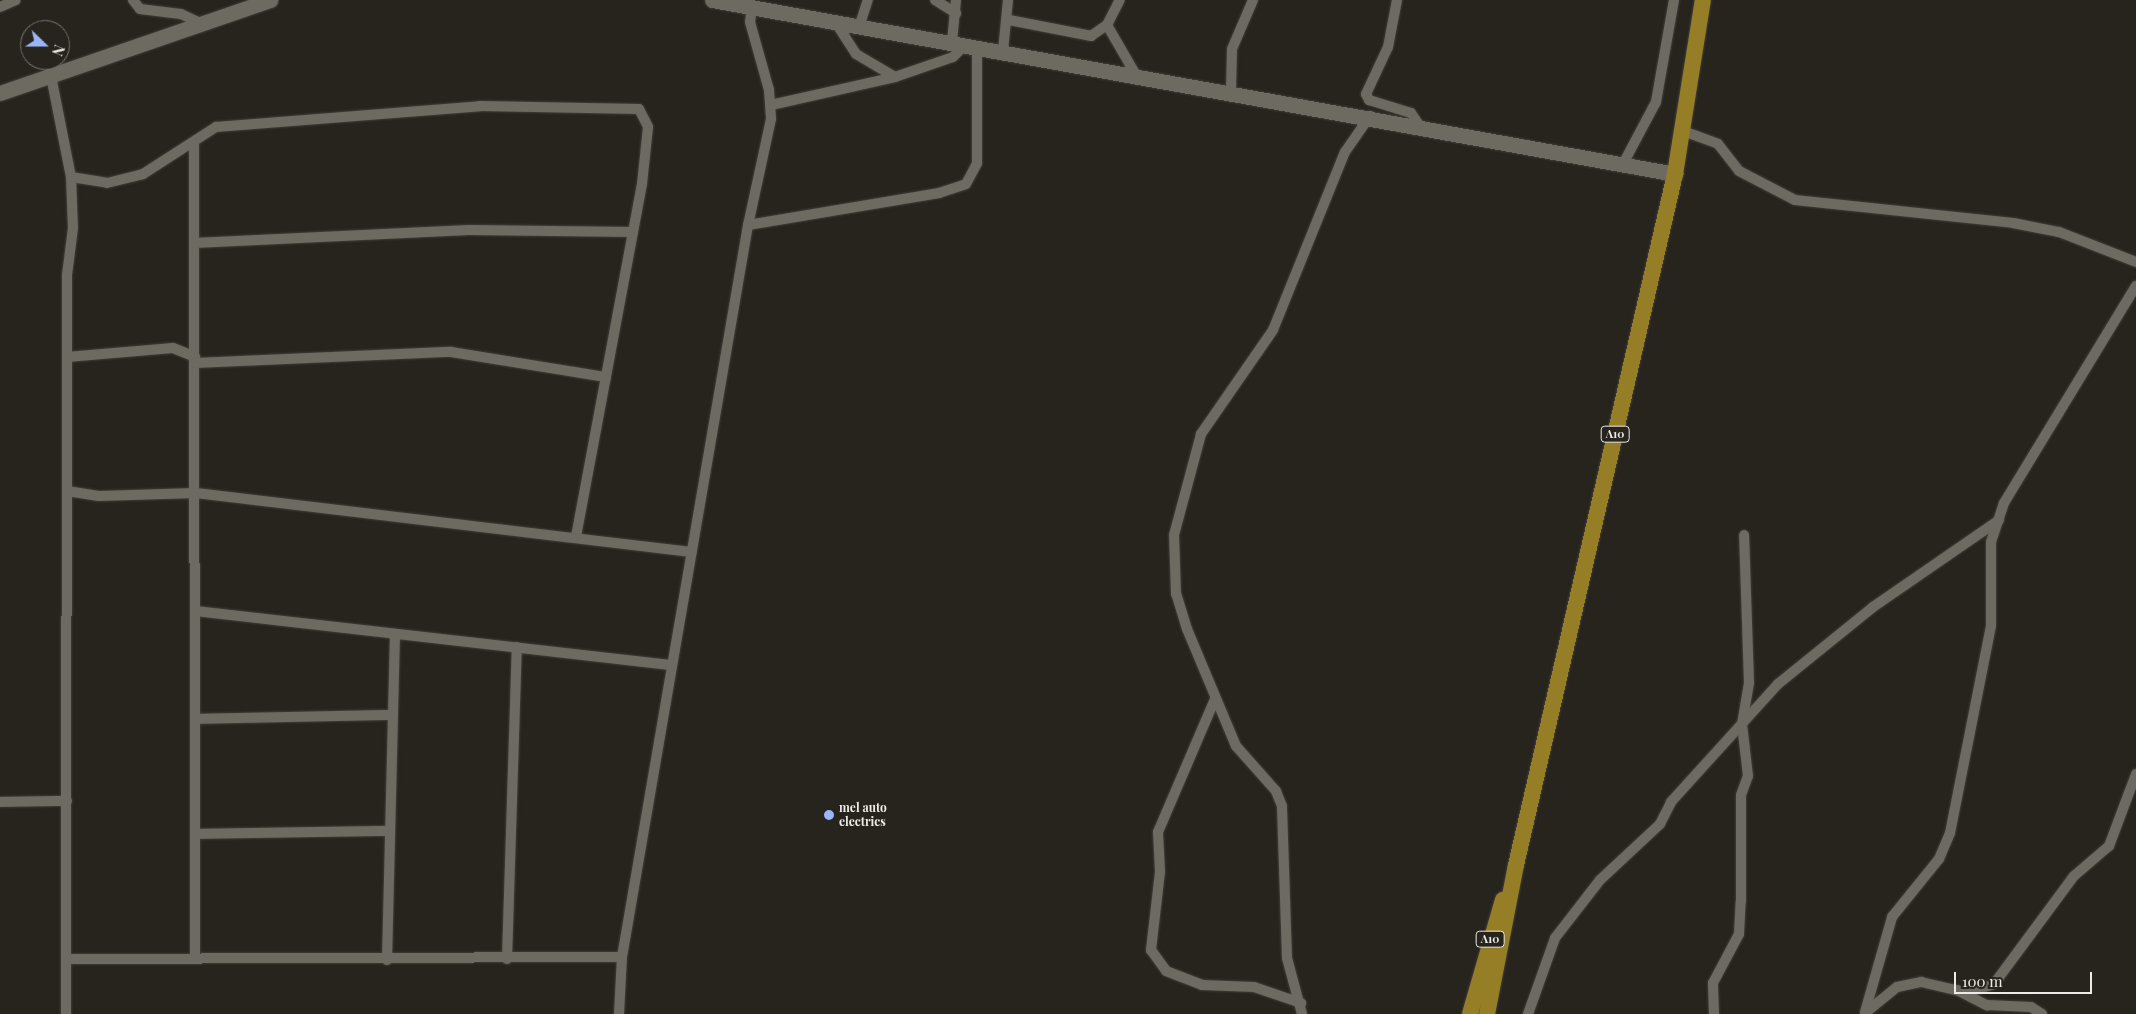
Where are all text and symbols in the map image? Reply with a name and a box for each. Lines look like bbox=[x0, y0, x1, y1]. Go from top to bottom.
north arrow bbox=[20, 20, 70, 70]
text: N bbox=[48, 42, 69, 59]
road number: A10 bbox=[1600, 426, 1630, 442]
place label: mel auto electrics bbox=[839, 801, 887, 829]
marker: mel auto electrics bbox=[823, 809, 835, 821]
road number: A10 bbox=[1475, 931, 1505, 948]
scale bar bbox=[1956, 962, 2094, 994]
text: 100 m bbox=[1962, 971, 2003, 991]

